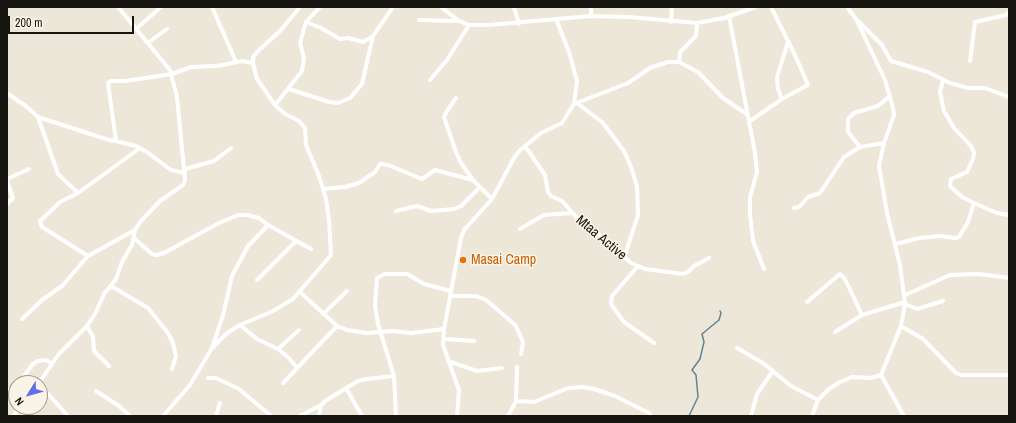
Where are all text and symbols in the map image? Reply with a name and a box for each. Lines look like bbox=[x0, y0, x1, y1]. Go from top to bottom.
scale bar bbox=[10, 8, 136, 34]
text: 200 m bbox=[15, 15, 42, 31]
street label: Mtaa Active bbox=[572, 212, 630, 264]
place label: Masai Camp bbox=[471, 252, 536, 268]
marker: Masai Camp bbox=[458, 255, 468, 265]
north arrow bbox=[8, 375, 48, 415]
text: N bbox=[12, 395, 27, 408]

